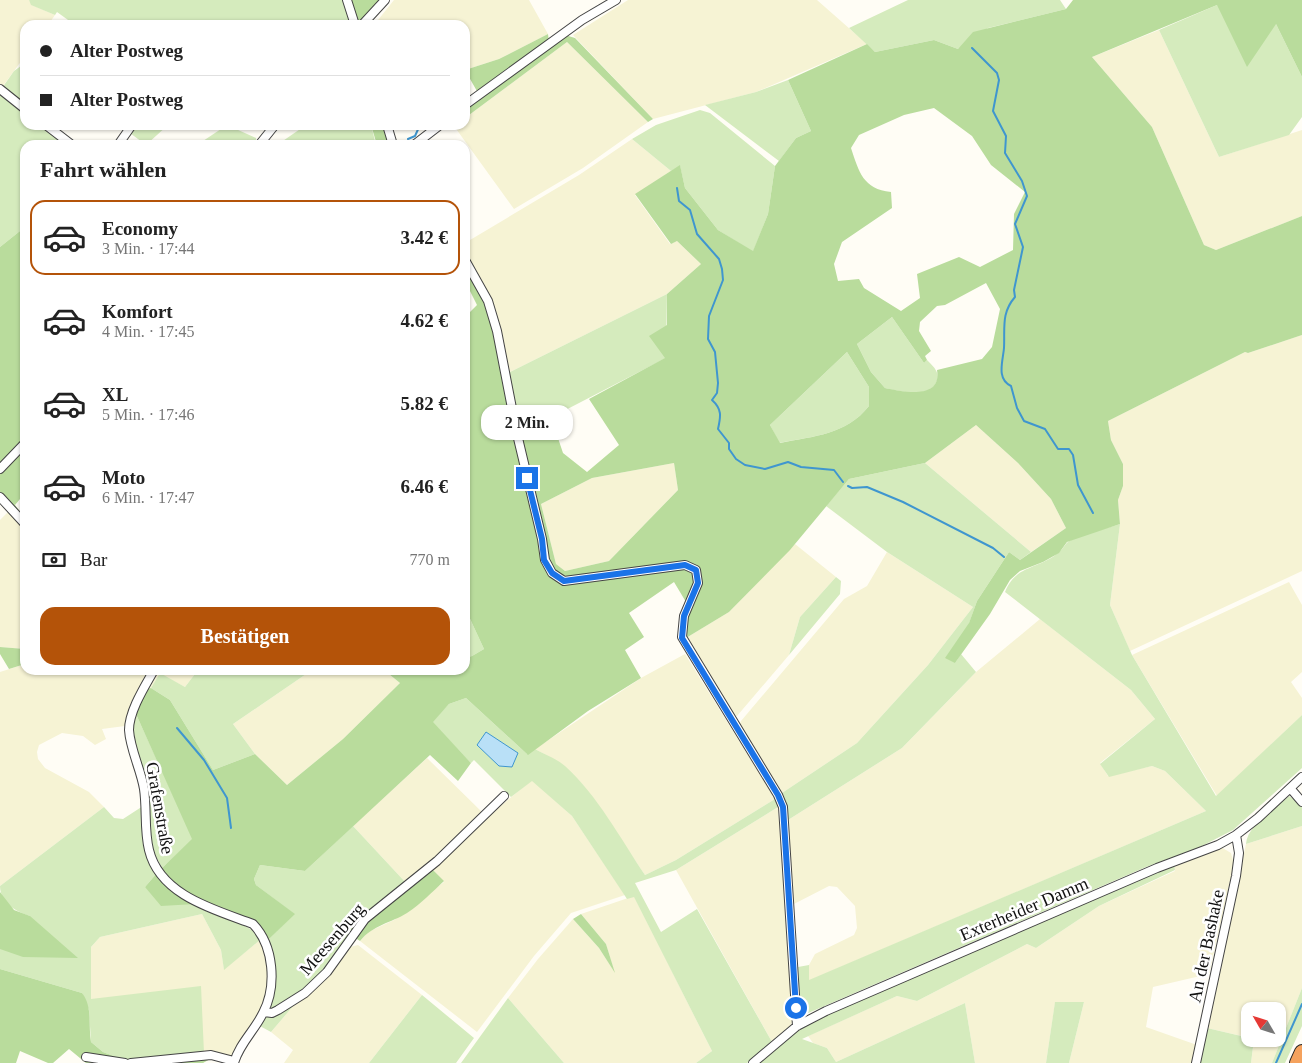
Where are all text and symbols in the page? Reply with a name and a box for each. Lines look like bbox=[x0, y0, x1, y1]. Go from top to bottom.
text: Alter Postweg bbox=[70, 40, 183, 61]
text: Alter Postweg bbox=[70, 89, 183, 110]
text: Fahrt wählen bbox=[40, 157, 167, 182]
icon: car bbox=[42, 215, 87, 260]
text: Economy bbox=[102, 218, 178, 239]
text: 3.42 € bbox=[401, 227, 448, 248]
text: 3 Min. · 17:44 bbox=[102, 240, 194, 257]
icon: car bbox=[42, 298, 87, 343]
text: Komfort bbox=[102, 301, 173, 322]
text: 4.62 € bbox=[401, 310, 448, 331]
text: 4 Min. · 17:45 bbox=[102, 323, 194, 340]
icon: car bbox=[42, 381, 87, 426]
text: XL bbox=[102, 384, 128, 405]
text: 5.82 € bbox=[401, 393, 448, 414]
text: 5 Min. · 17:46 bbox=[102, 406, 194, 423]
callout: 2 Min. bbox=[481, 406, 573, 440]
text: 2 Min. bbox=[505, 414, 549, 431]
icon: car bbox=[42, 464, 87, 509]
text: Moto bbox=[102, 467, 145, 488]
route end bbox=[516, 467, 538, 489]
text: 6.46 € bbox=[401, 476, 448, 497]
text: 6 Min. · 17:47 bbox=[102, 489, 194, 506]
icon: cash bbox=[40, 546, 68, 574]
text: Bar bbox=[80, 549, 107, 570]
text: 770 m bbox=[410, 551, 450, 568]
button: Bestätigen bbox=[40, 607, 450, 665]
street label: Grafenstraße bbox=[142, 760, 178, 856]
street label: Exterheider Damm bbox=[957, 873, 1091, 945]
street label: An der Bashake bbox=[1184, 888, 1228, 1004]
street label: Meesenburg bbox=[295, 899, 369, 979]
route start bbox=[785, 997, 807, 1019]
north arrow bbox=[1241, 1002, 1286, 1048]
map controls bbox=[1241, 1002, 1286, 1047]

